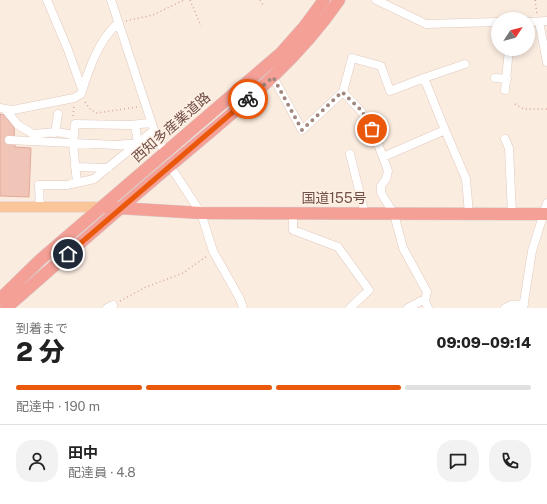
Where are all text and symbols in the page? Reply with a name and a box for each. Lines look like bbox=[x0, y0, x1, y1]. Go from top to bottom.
north arrow bbox=[491, 12, 535, 56]
map controls bbox=[491, 12, 535, 56]
courier bbox=[228, 79, 268, 119]
icon: bike bbox=[237, 88, 259, 110]
street label: 西知多産業道路 bbox=[129, 89, 213, 165]
pin bbox=[355, 112, 389, 146]
icon: bag bbox=[361, 118, 383, 140]
street label: 国道155号 bbox=[301, 190, 367, 206]
pin bbox=[51, 237, 85, 271]
icon: home bbox=[57, 243, 79, 265]
text: 到着まで bbox=[16, 321, 68, 336]
text: 09:09–09:14 bbox=[437, 334, 531, 351]
text: 2 分 bbox=[16, 336, 65, 367]
text: 配達中 · 190 m bbox=[16, 399, 100, 414]
button: person bbox=[16, 440, 58, 482]
button: chat bbox=[437, 440, 479, 482]
button: phone bbox=[489, 440, 531, 482]
text: 田中 bbox=[68, 444, 98, 461]
text: 配達員 · 4.8 bbox=[68, 465, 136, 480]

